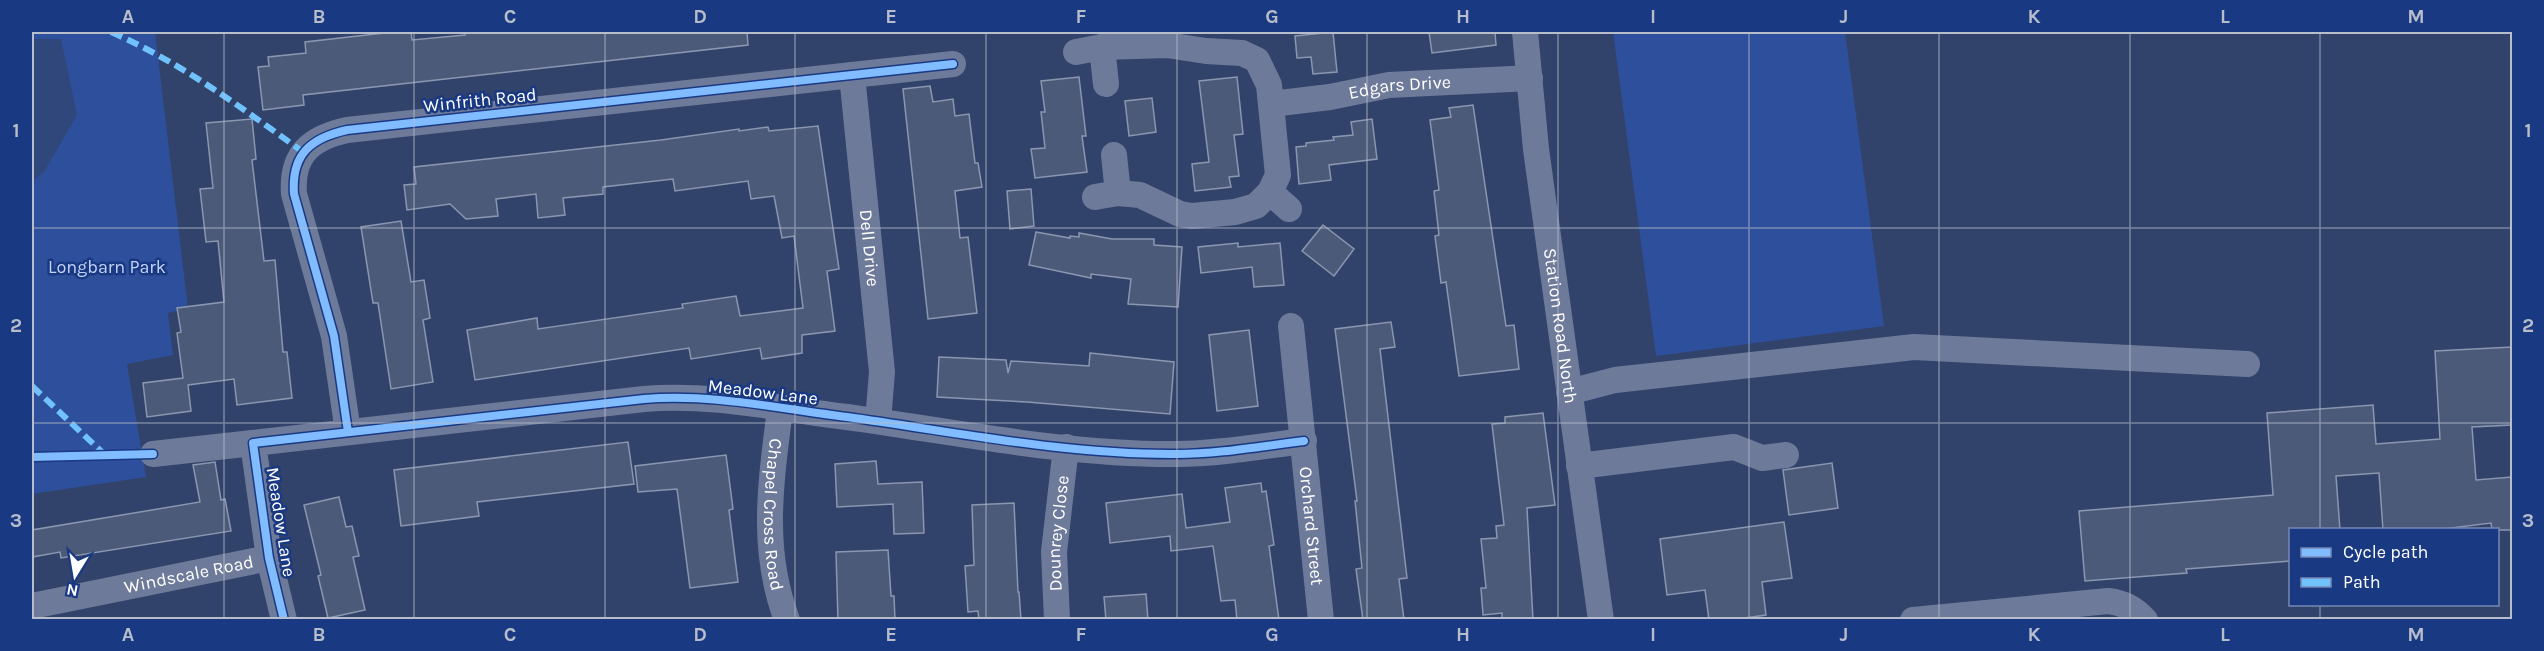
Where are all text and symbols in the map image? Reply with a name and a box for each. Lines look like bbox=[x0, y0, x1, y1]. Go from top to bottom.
text: A bbox=[122, 5, 135, 28]
text: B bbox=[313, 5, 325, 28]
text: C bbox=[504, 5, 516, 28]
text: D bbox=[693, 5, 707, 28]
text: E bbox=[885, 5, 897, 28]
text: F bbox=[1076, 5, 1087, 28]
text: G bbox=[1265, 5, 1279, 28]
text: H bbox=[1456, 5, 1470, 28]
text: I bbox=[1650, 5, 1656, 28]
text: J bbox=[1840, 5, 1848, 28]
text: K bbox=[2027, 5, 2041, 28]
text: L bbox=[2220, 5, 2230, 28]
text: M bbox=[2407, 5, 2425, 28]
street label: Edgars Drive bbox=[1346, 71, 1451, 104]
street label: Winfrith Road bbox=[422, 83, 538, 117]
text: 1 bbox=[12, 119, 20, 142]
text: 1 bbox=[2524, 119, 2532, 142]
street label: Dell Drive bbox=[855, 208, 884, 288]
street label: Station Road North bbox=[1539, 247, 1582, 405]
park label: Longbarn Park bbox=[48, 256, 166, 278]
text: 2 bbox=[10, 314, 22, 337]
text: 2 bbox=[2522, 314, 2534, 337]
street label: Meadow Lane bbox=[707, 374, 819, 410]
street label: Chapel Cross Road bbox=[759, 437, 789, 593]
street label: Meadow Lane bbox=[261, 466, 301, 578]
street label: Orchard Street bbox=[1294, 466, 1328, 587]
street label: Dounrey Close bbox=[1043, 474, 1074, 592]
text: 3 bbox=[10, 509, 22, 532]
text: 3 bbox=[2522, 509, 2534, 532]
legend bbox=[2289, 528, 2499, 606]
text: Cycle path bbox=[2343, 541, 2428, 563]
north arrow bbox=[45, 546, 105, 606]
street label: Windscale Road bbox=[122, 550, 256, 598]
text: Path bbox=[2343, 571, 2381, 593]
text: N bbox=[65, 580, 80, 601]
text: A bbox=[122, 623, 135, 646]
text: B bbox=[313, 623, 325, 646]
text: C bbox=[504, 623, 516, 646]
text: D bbox=[693, 623, 707, 646]
text: E bbox=[885, 623, 897, 646]
text: F bbox=[1076, 623, 1087, 646]
text: G bbox=[1265, 623, 1279, 646]
text: H bbox=[1456, 623, 1470, 646]
text: I bbox=[1650, 623, 1656, 646]
text: J bbox=[1840, 623, 1848, 646]
text: K bbox=[2027, 623, 2041, 646]
text: L bbox=[2220, 623, 2230, 646]
text: M bbox=[2407, 623, 2425, 646]

